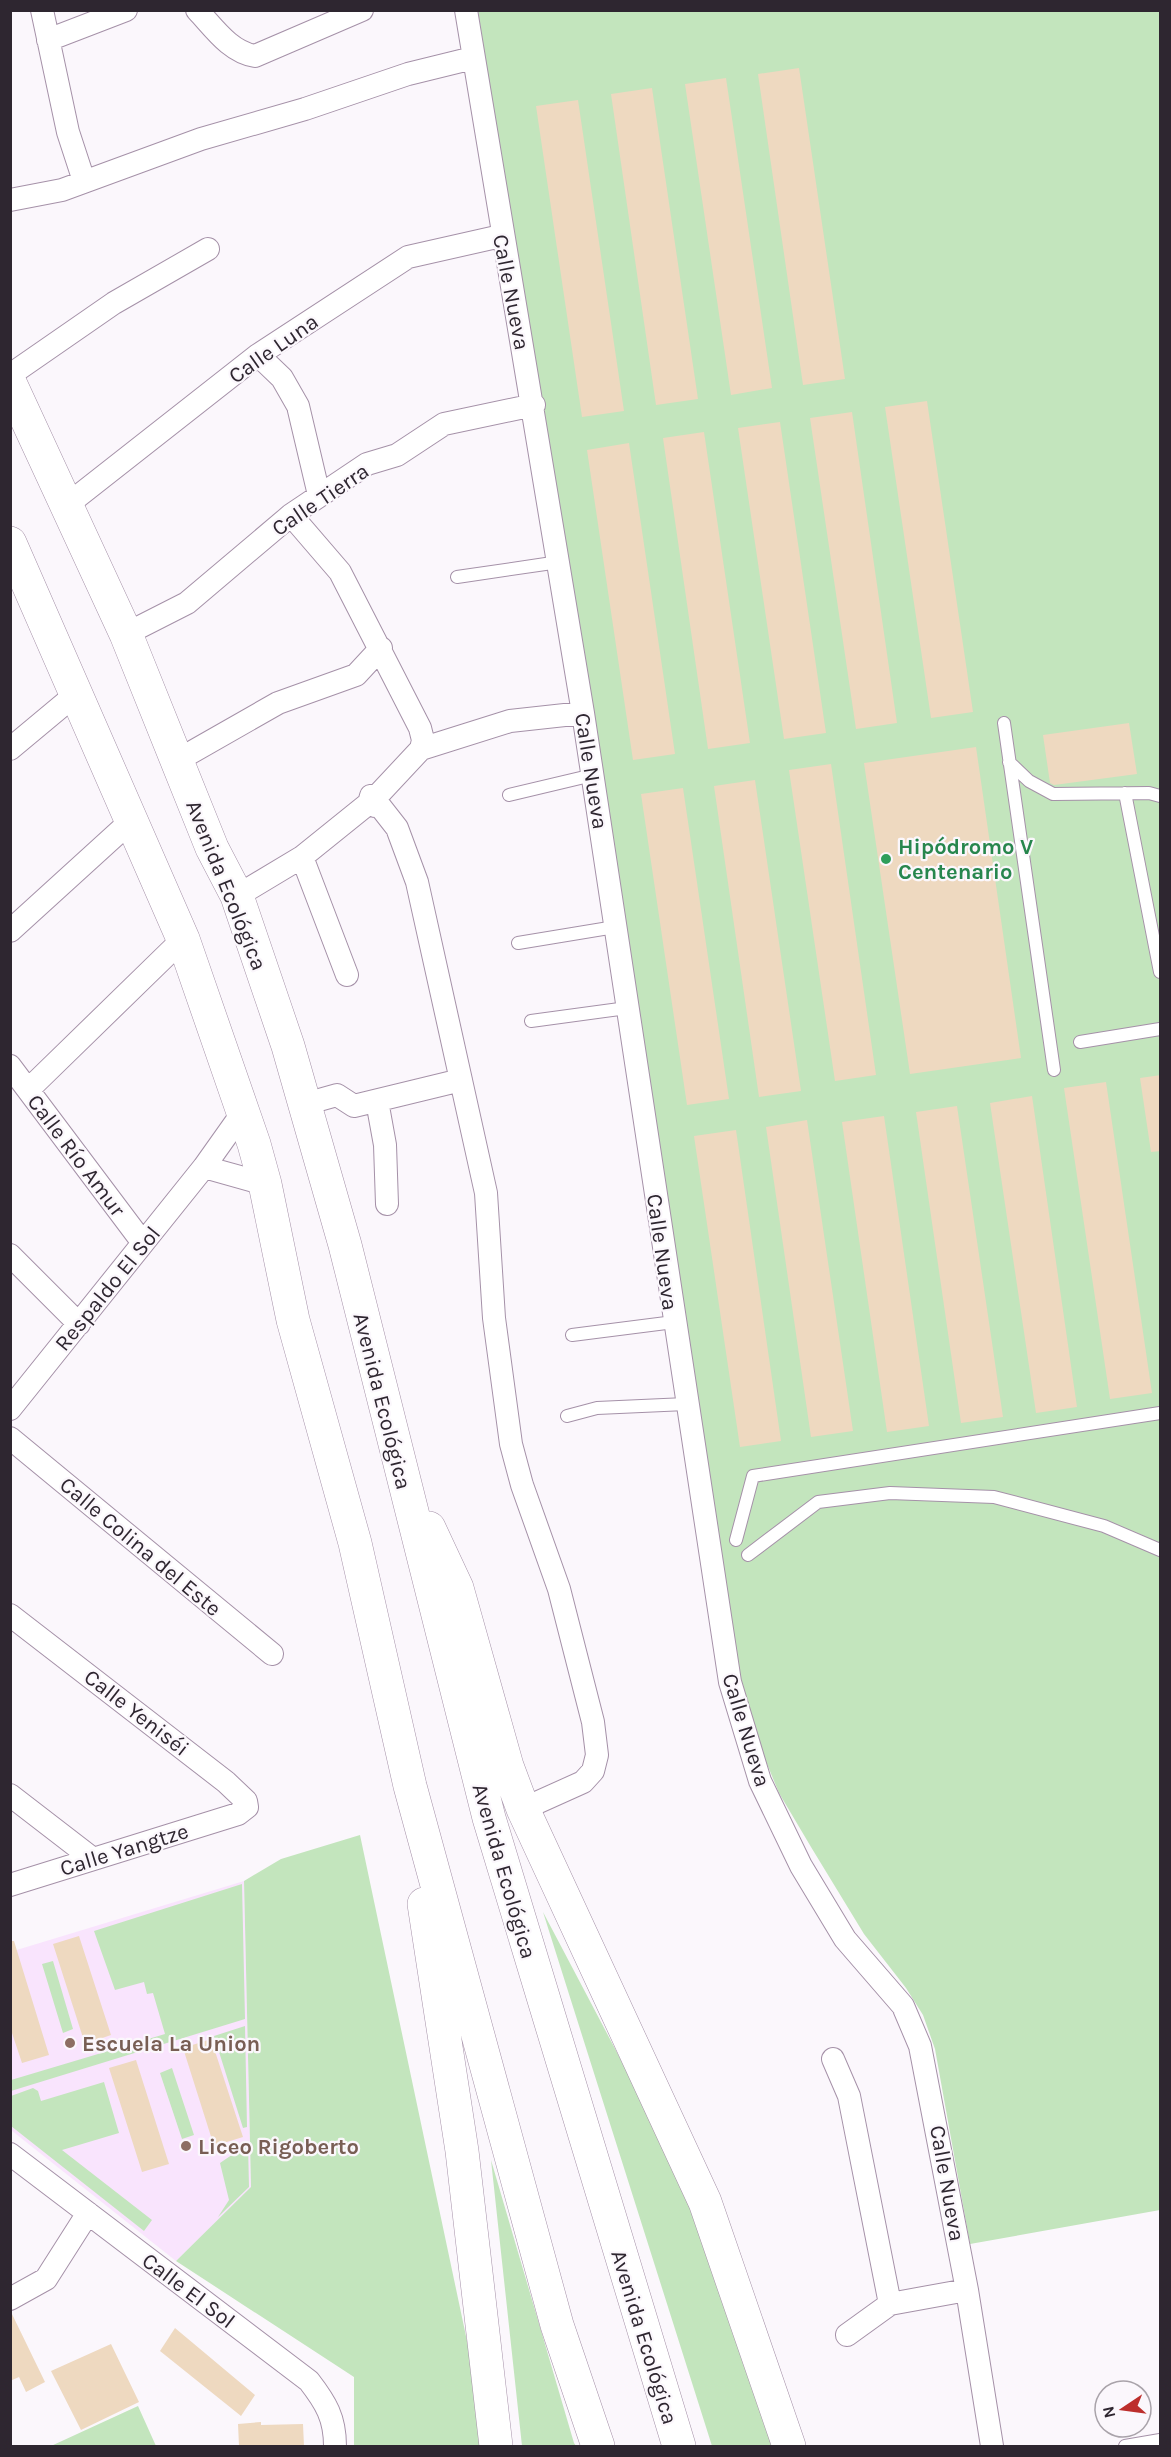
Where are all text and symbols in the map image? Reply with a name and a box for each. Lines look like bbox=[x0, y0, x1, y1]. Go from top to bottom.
street label: Calle Nueva bbox=[487, 232, 535, 352]
street label: Calle Luna bbox=[224, 309, 323, 389]
street label: Calle Tierra bbox=[267, 458, 374, 542]
street label: Calle Nueva bbox=[569, 711, 613, 831]
street label: Avenida Ecológica bbox=[180, 797, 272, 974]
place label: Hipódromo V Centenario bbox=[898, 834, 1033, 885]
marker: Hipódromo V Centenario bbox=[879, 852, 893, 866]
street label: Calle Río Amur bbox=[22, 1089, 131, 1222]
street label: Calle Nueva bbox=[641, 1192, 683, 1312]
street label: Respaldo El Sol bbox=[50, 1221, 166, 1356]
street label: Avenida Ecológica bbox=[348, 1310, 417, 1492]
street label: Calle Colina del Este bbox=[54, 1472, 226, 1622]
street label: Calle Yeniséi bbox=[79, 1664, 194, 1762]
street label: Calle Nueva bbox=[716, 1670, 776, 1790]
street label: Avenida Ecológica bbox=[467, 1781, 541, 1962]
street label: Calle Yangtze bbox=[57, 1818, 192, 1882]
place label: Escuela La Union bbox=[82, 2031, 260, 2057]
marker: Escuela La Union bbox=[63, 2036, 77, 2050]
street label: Calle Nueva bbox=[924, 2123, 970, 2243]
place label: Liceo Rigoberto bbox=[198, 2134, 359, 2160]
marker: Liceo Rigoberto bbox=[179, 2139, 193, 2153]
street label: Calle El Sol bbox=[137, 2247, 240, 2334]
street label: Avenida Ecológica bbox=[605, 2247, 683, 2428]
north arrow bbox=[1093, 2379, 1153, 2439]
text: N bbox=[1098, 2405, 1119, 2420]

